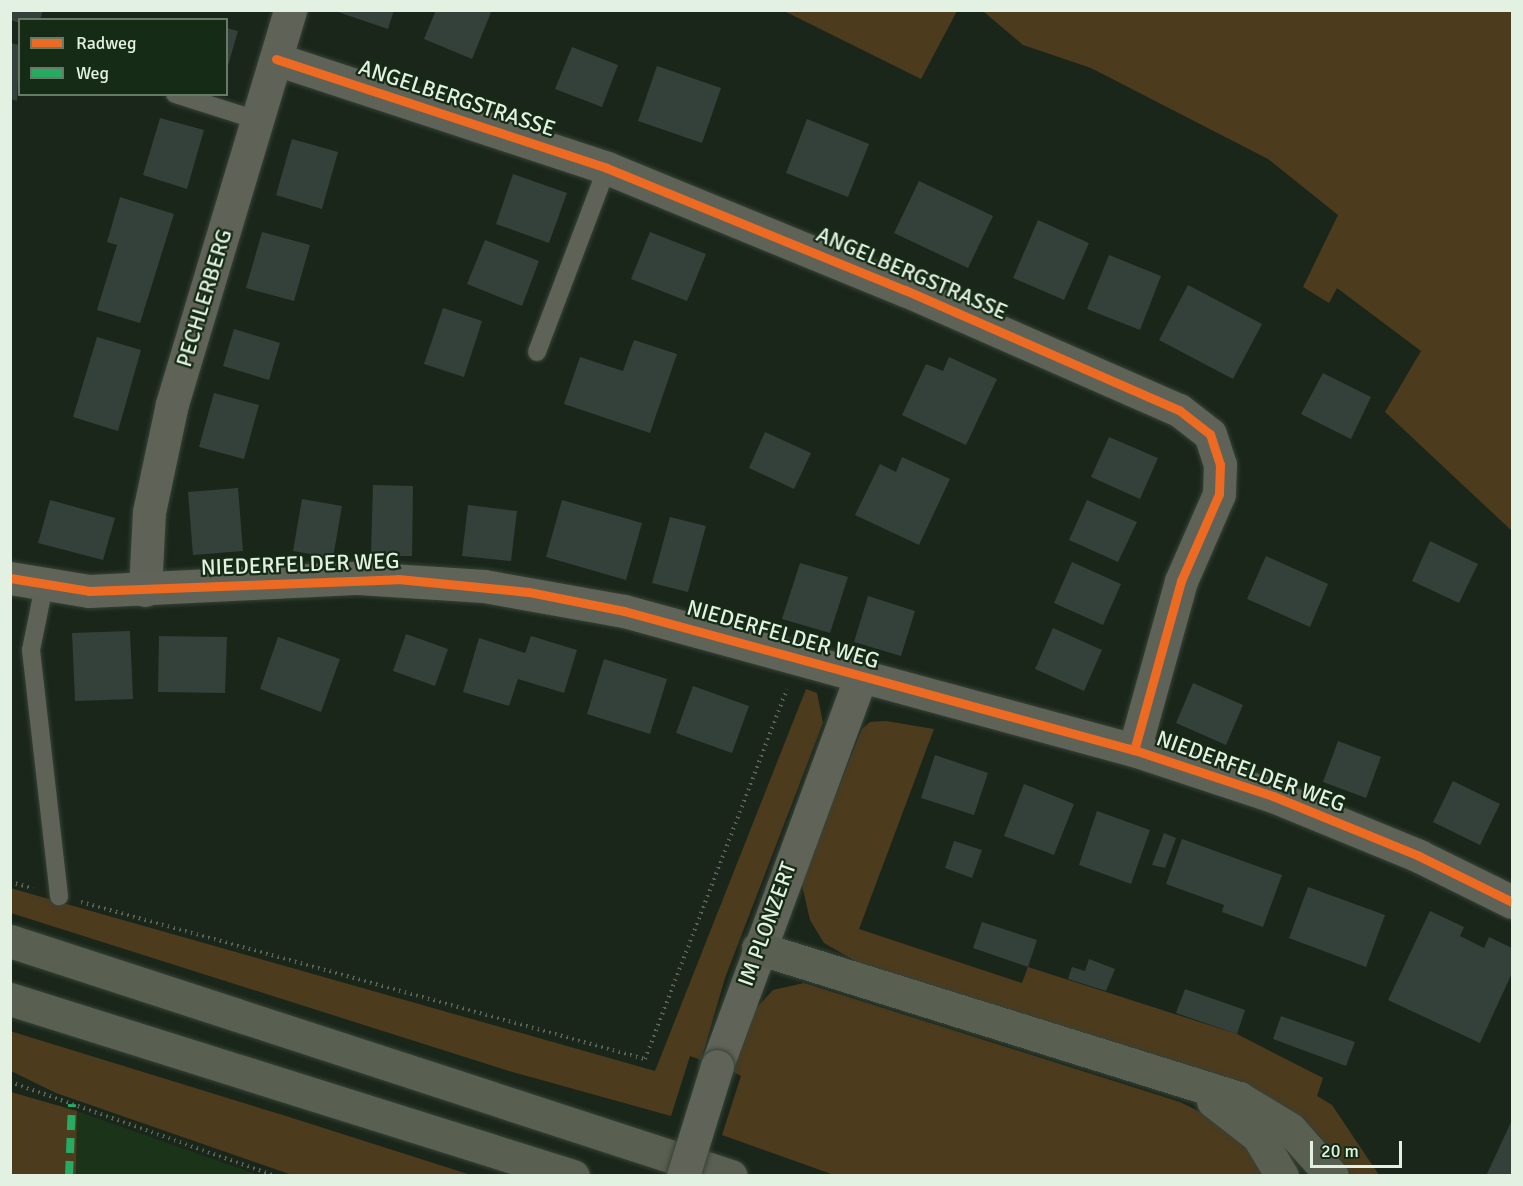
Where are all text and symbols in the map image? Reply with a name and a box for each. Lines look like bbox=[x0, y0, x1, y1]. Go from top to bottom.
legend bbox=[18, 18, 228, 96]
text: Radweg bbox=[76, 32, 137, 54]
street label: ANGELBERGSTRASSE bbox=[355, 54, 559, 142]
text: Weg bbox=[76, 62, 109, 84]
street label: ANGELBERGSTRASSE bbox=[812, 221, 1012, 325]
street label: PECHLERBERG bbox=[171, 226, 237, 370]
street label: NIEDERFELDER WEG bbox=[200, 547, 400, 581]
street label: NIEDERFELDER WEG bbox=[684, 594, 882, 674]
street label: NIEDERFELDER WEG bbox=[1153, 725, 1349, 817]
street label: IM PLONZERT bbox=[732, 858, 802, 990]
scale bar bbox=[1313, 1129, 1404, 1167]
text: 20 m bbox=[1321, 1140, 1359, 1162]

